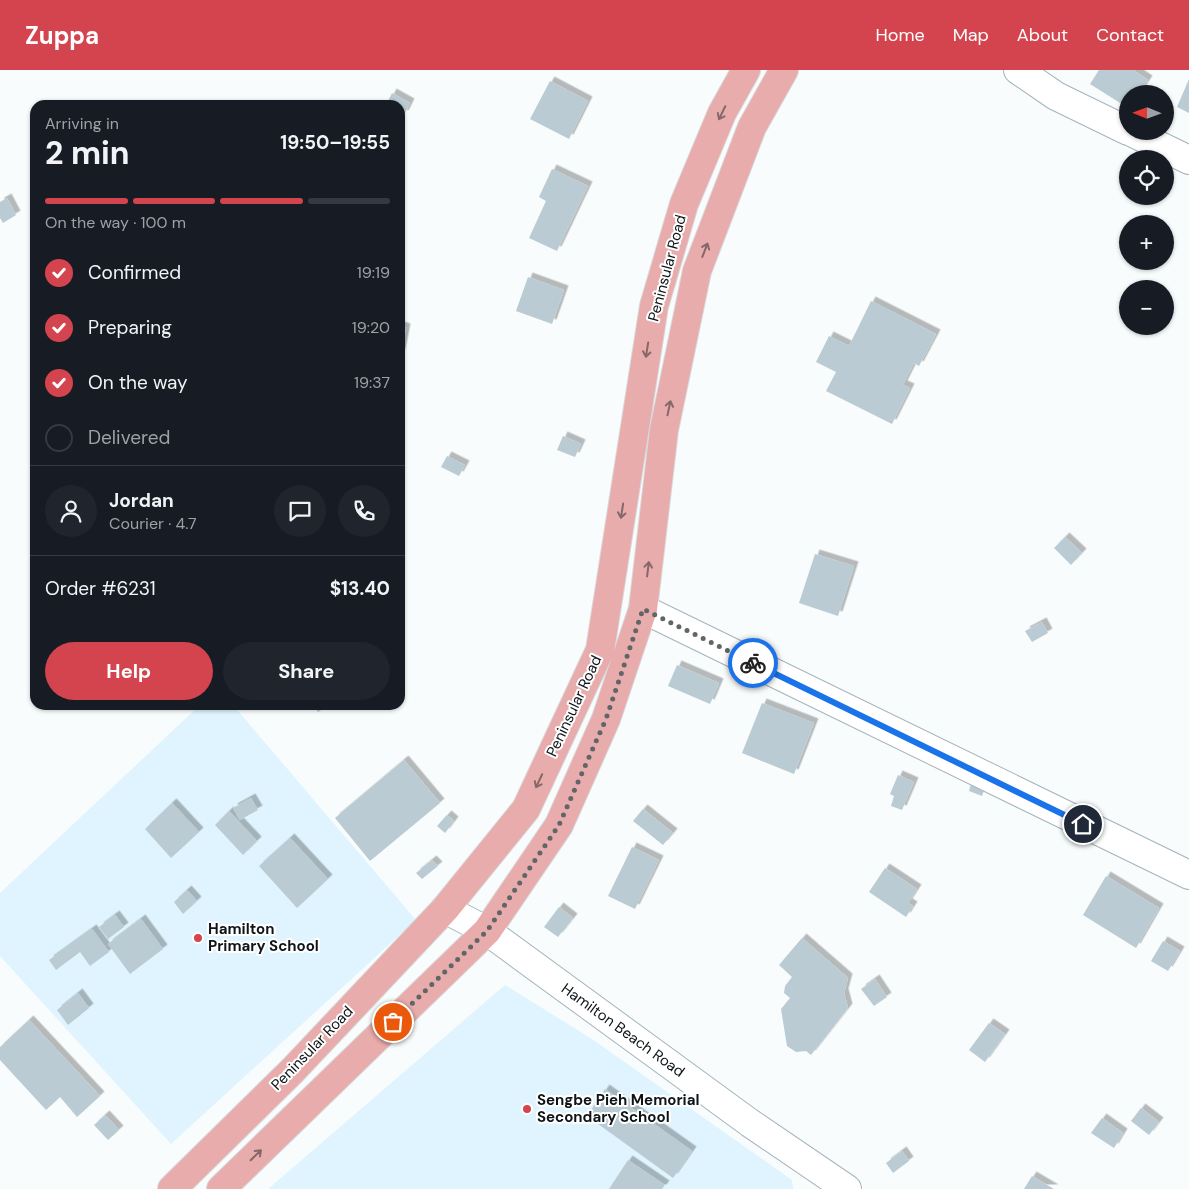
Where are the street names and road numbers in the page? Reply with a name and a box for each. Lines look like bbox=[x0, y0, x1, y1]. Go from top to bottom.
street label: Peninsular Road bbox=[643, 212, 691, 324]
street label: Peninsular Road bbox=[542, 652, 606, 760]
street label: Hamilton Beach Road bbox=[557, 979, 689, 1081]
street label: Peninsular Road bbox=[267, 1002, 357, 1094]

